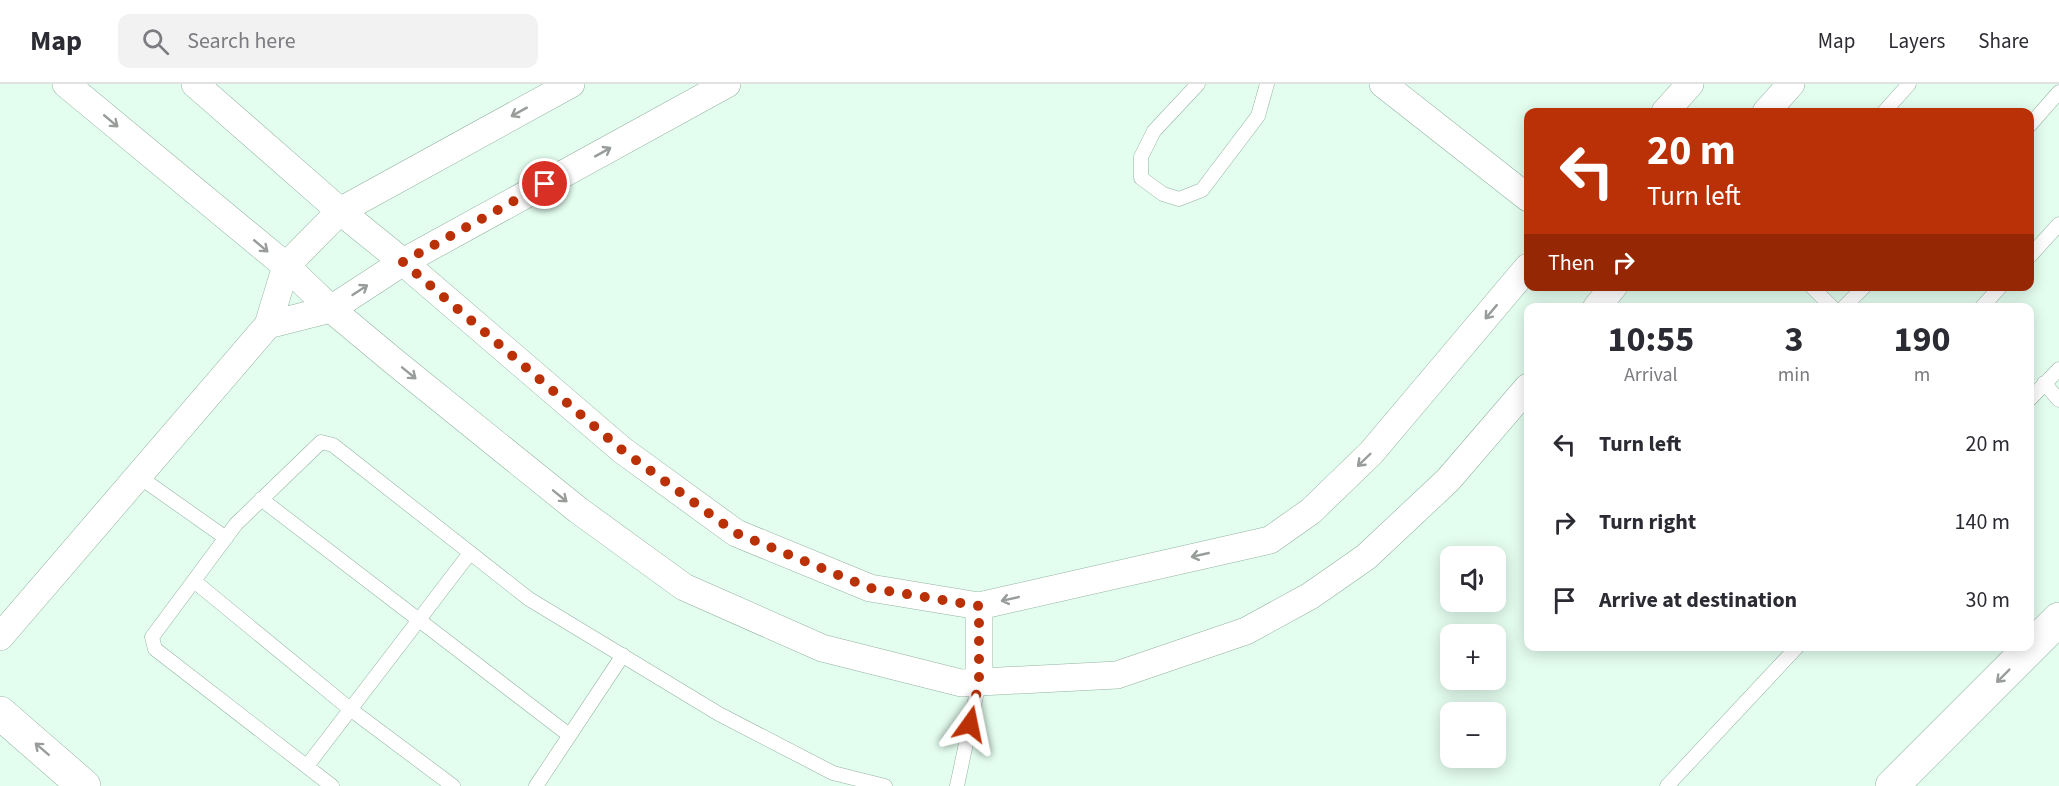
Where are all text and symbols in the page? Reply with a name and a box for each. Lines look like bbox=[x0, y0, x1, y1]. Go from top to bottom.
search box bbox=[118, 14, 538, 68]
text: Map bbox=[30, 21, 82, 61]
icon: search bbox=[139, 25, 172, 58]
text: Search here bbox=[187, 25, 296, 57]
text: Map bbox=[1818, 26, 1855, 56]
text: Layers bbox=[1888, 26, 1945, 56]
text: Share bbox=[1978, 26, 2029, 56]
one-way arrow bbox=[511, 107, 529, 118]
one-way arrow bbox=[103, 115, 119, 128]
text: 20 m bbox=[1647, 121, 1736, 181]
icon: left bbox=[1548, 132, 1626, 210]
one-way arrow bbox=[594, 146, 611, 158]
pin bbox=[519, 158, 570, 209]
icon: arrive bbox=[528, 167, 561, 200]
text: Turn left bbox=[1647, 177, 1741, 216]
one-way arrow bbox=[253, 239, 268, 253]
icon: right bbox=[1607, 246, 1640, 279]
text: Then bbox=[1548, 247, 1595, 279]
one-way arrow bbox=[351, 283, 368, 295]
one-way arrow bbox=[1484, 304, 1498, 319]
text: 10:55 bbox=[1607, 314, 1694, 365]
text: 3 bbox=[1784, 314, 1803, 365]
text: 190 bbox=[1894, 314, 1951, 365]
text: Arrival bbox=[1624, 361, 1678, 389]
text: min bbox=[1778, 361, 1810, 389]
text: m bbox=[1914, 361, 1930, 389]
one-way arrow bbox=[401, 367, 417, 380]
icon: left bbox=[1548, 428, 1581, 461]
text: Turn left bbox=[1599, 428, 1681, 460]
text: 20 m bbox=[1965, 428, 2010, 460]
one-way arrow bbox=[1356, 453, 1371, 467]
one-way arrow bbox=[552, 490, 568, 503]
icon: right bbox=[1548, 506, 1581, 539]
text: Turn right bbox=[1599, 506, 1696, 538]
text: 140 m bbox=[1955, 506, 2010, 538]
map controls bbox=[1440, 546, 1506, 768]
button: sound bbox=[1440, 546, 1506, 612]
one-way arrow bbox=[1191, 550, 1210, 562]
icon: arrive bbox=[1548, 584, 1581, 617]
text: Arrive at destination bbox=[1599, 584, 1797, 616]
text: 30 m bbox=[1965, 584, 2010, 616]
one-way arrow bbox=[1001, 593, 1020, 605]
button: + bbox=[1440, 624, 1506, 690]
one-way arrow bbox=[1995, 668, 2010, 683]
position arrow bbox=[938, 692, 1002, 756]
button: − bbox=[1440, 702, 1506, 768]
one-way arrow bbox=[35, 742, 50, 756]

